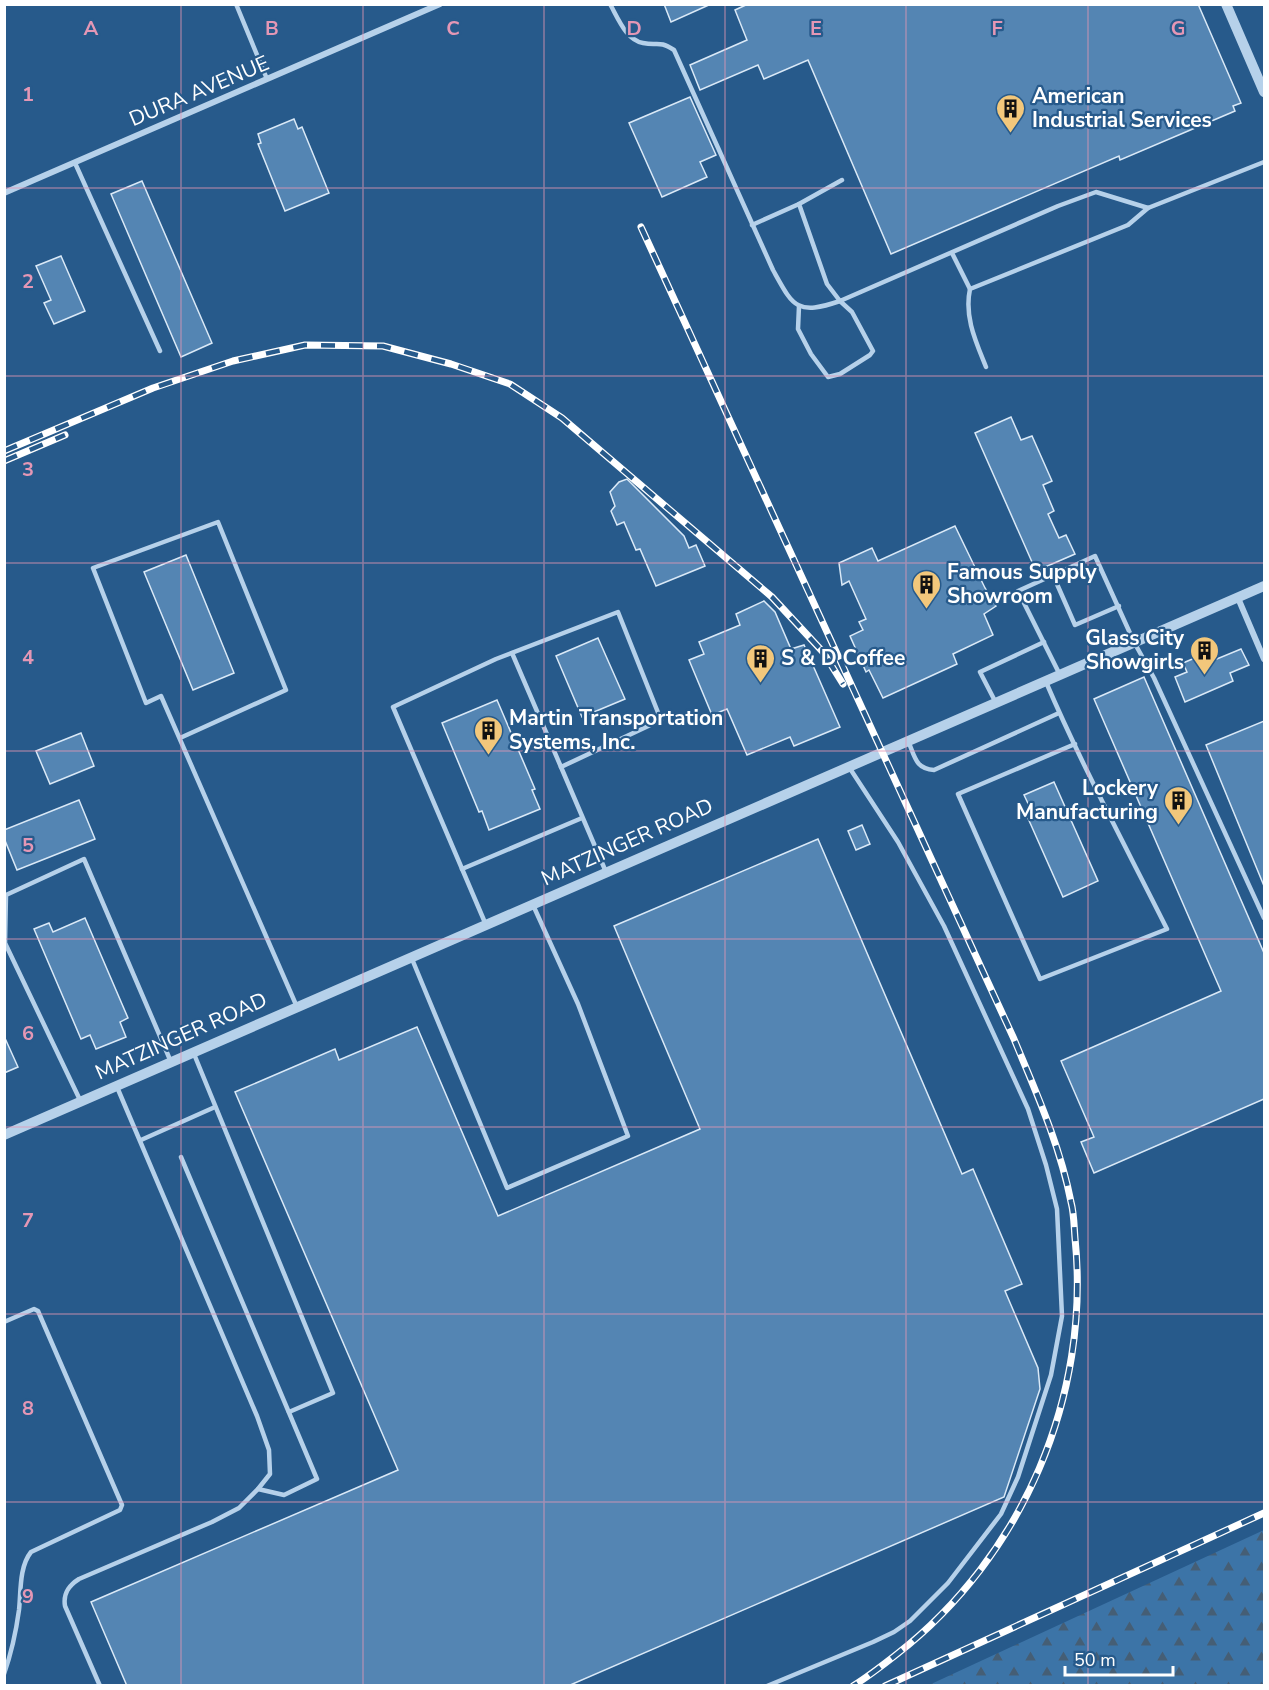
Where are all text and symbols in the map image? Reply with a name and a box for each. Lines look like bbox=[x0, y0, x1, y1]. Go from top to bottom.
text: A bbox=[84, 15, 99, 42]
text: B bbox=[265, 15, 279, 42]
text: C bbox=[446, 15, 460, 42]
text: D bbox=[626, 15, 642, 42]
text: E bbox=[810, 15, 822, 42]
text: F bbox=[991, 15, 1003, 42]
text: G bbox=[1171, 15, 1185, 42]
street label: DURA AVENUE bbox=[125, 49, 273, 133]
text: 1 bbox=[22, 81, 34, 108]
place label: American Industrial Services bbox=[1032, 82, 1212, 134]
building icon: American Industrial Services bbox=[995, 92, 1027, 134]
text: 2 bbox=[22, 268, 34, 295]
text: 3 bbox=[22, 456, 34, 483]
place label: Famous Supply Showroom bbox=[947, 558, 1097, 610]
building icon: Famous Supply Showroom bbox=[910, 568, 942, 610]
place label: Glass City Showgirls bbox=[1085, 624, 1185, 676]
building icon: Glass City Showgirls bbox=[1189, 634, 1221, 676]
building icon: S & D Coffee bbox=[744, 642, 776, 684]
text: 4 bbox=[22, 644, 34, 671]
place label: S & D Coffee bbox=[781, 644, 905, 672]
place label: Martin Transportation Systems, Inc. bbox=[509, 704, 723, 756]
building icon: Martin Transportation Systems, Inc. bbox=[472, 714, 504, 756]
place label: Lockery Manufacturing bbox=[1016, 774, 1159, 826]
building icon: Lockery Manufacturing bbox=[1163, 784, 1195, 826]
street label: MATZINGER ROAD bbox=[537, 792, 717, 892]
text: 5 bbox=[22, 832, 34, 859]
street label: MATZINGER ROAD bbox=[91, 986, 271, 1086]
text: 6 bbox=[22, 1020, 34, 1047]
text: 7 bbox=[22, 1207, 34, 1234]
text: 8 bbox=[22, 1395, 34, 1422]
text: 9 bbox=[22, 1583, 34, 1610]
scale bar bbox=[1065, 1639, 1173, 1677]
text: 50 m bbox=[1074, 1648, 1116, 1672]

